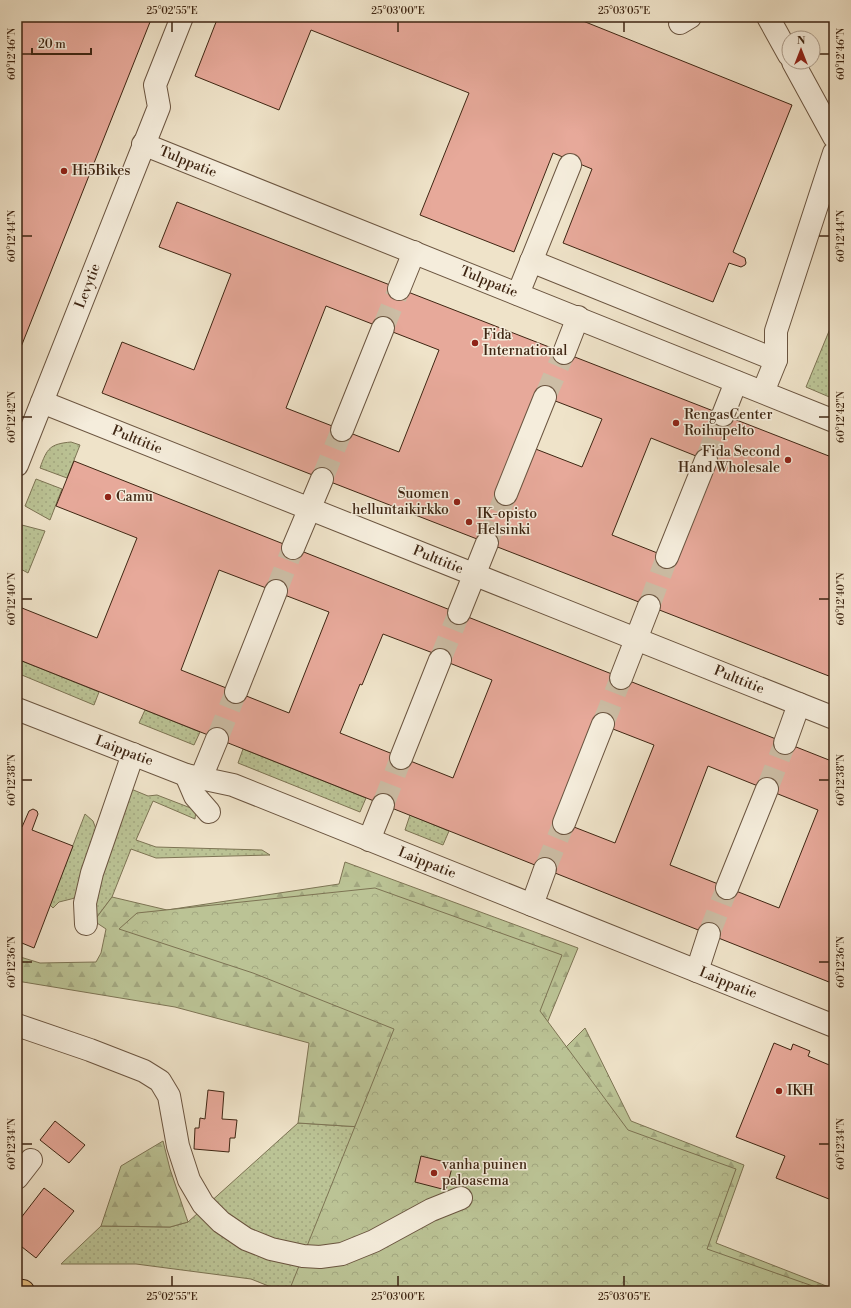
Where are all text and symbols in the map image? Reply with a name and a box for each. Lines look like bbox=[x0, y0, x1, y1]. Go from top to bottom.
text: 25°02'55"E bbox=[146, 5, 198, 17]
text: 25°03'00"E bbox=[371, 5, 425, 17]
text: 25°03'05"E bbox=[598, 5, 650, 17]
text: 60°12'46"N bbox=[6, 27, 18, 80]
text: 60°12'46"N bbox=[835, 27, 847, 80]
scale bar bbox=[32, 30, 91, 56]
north arrow bbox=[781, 30, 821, 70]
text: N bbox=[797, 34, 806, 48]
text: 20 m bbox=[38, 37, 66, 52]
street label: Tulppatie bbox=[156, 142, 220, 182]
place label: Hi5Bikes bbox=[72, 162, 130, 180]
marker: Hi5Bikes bbox=[59, 166, 69, 176]
text: 60°12'44"N bbox=[6, 209, 18, 262]
text: 60°12'44"N bbox=[835, 209, 847, 262]
street label: Levytie bbox=[71, 261, 105, 311]
street label: Tulppatie bbox=[457, 262, 521, 302]
place label: Fida International bbox=[483, 326, 567, 360]
marker: Fida International bbox=[470, 338, 480, 348]
text: 60°12'42"N bbox=[6, 391, 18, 443]
text: 60°12'42"N bbox=[835, 391, 847, 443]
place label: RengasCenter Roihupelto bbox=[684, 406, 772, 440]
marker: RengasCenter Roihupelto bbox=[671, 418, 681, 428]
street label: Pulttitie bbox=[109, 422, 165, 458]
place label: Fida Second Hand Wholesale bbox=[678, 443, 780, 477]
marker: Fida Second Hand Wholesale bbox=[783, 455, 793, 465]
place label: Suomen helluntaikirkko bbox=[352, 485, 450, 519]
place label: Camu bbox=[116, 488, 153, 506]
marker: Camu bbox=[103, 492, 113, 502]
marker: Suomen helluntaikirkko bbox=[452, 497, 462, 507]
place label: IK-opisto Helsinki bbox=[477, 505, 537, 539]
marker: IK-opisto Helsinki bbox=[464, 517, 474, 527]
street label: Pulttitie bbox=[410, 542, 466, 578]
text: 60°12'40"N bbox=[6, 572, 18, 625]
text: 60°12'40"N bbox=[835, 572, 847, 625]
street label: Pulttitie bbox=[711, 662, 767, 698]
street label: Laippatie bbox=[92, 732, 156, 770]
text: 60°12'38"N bbox=[6, 754, 18, 806]
text: 60°12'38"N bbox=[835, 754, 847, 806]
street label: Laippatie bbox=[395, 843, 459, 883]
text: 60°12'36"N bbox=[6, 936, 18, 988]
text: 60°12'36"N bbox=[835, 936, 847, 988]
street label: Laippatie bbox=[696, 963, 760, 1003]
place label: IKH bbox=[787, 1082, 815, 1100]
marker: IKH bbox=[774, 1086, 784, 1096]
text: 60°12'34"N bbox=[6, 1118, 18, 1170]
text: 60°12'34"N bbox=[835, 1118, 847, 1170]
place label: vanha puinen paloasema bbox=[441, 1156, 528, 1190]
marker: vanha puinen paloasema bbox=[429, 1168, 439, 1178]
text: 25°02'55"E bbox=[146, 1291, 198, 1303]
text: 25°03'00"E bbox=[371, 1291, 425, 1303]
text: 25°03'05"E bbox=[598, 1291, 650, 1303]

